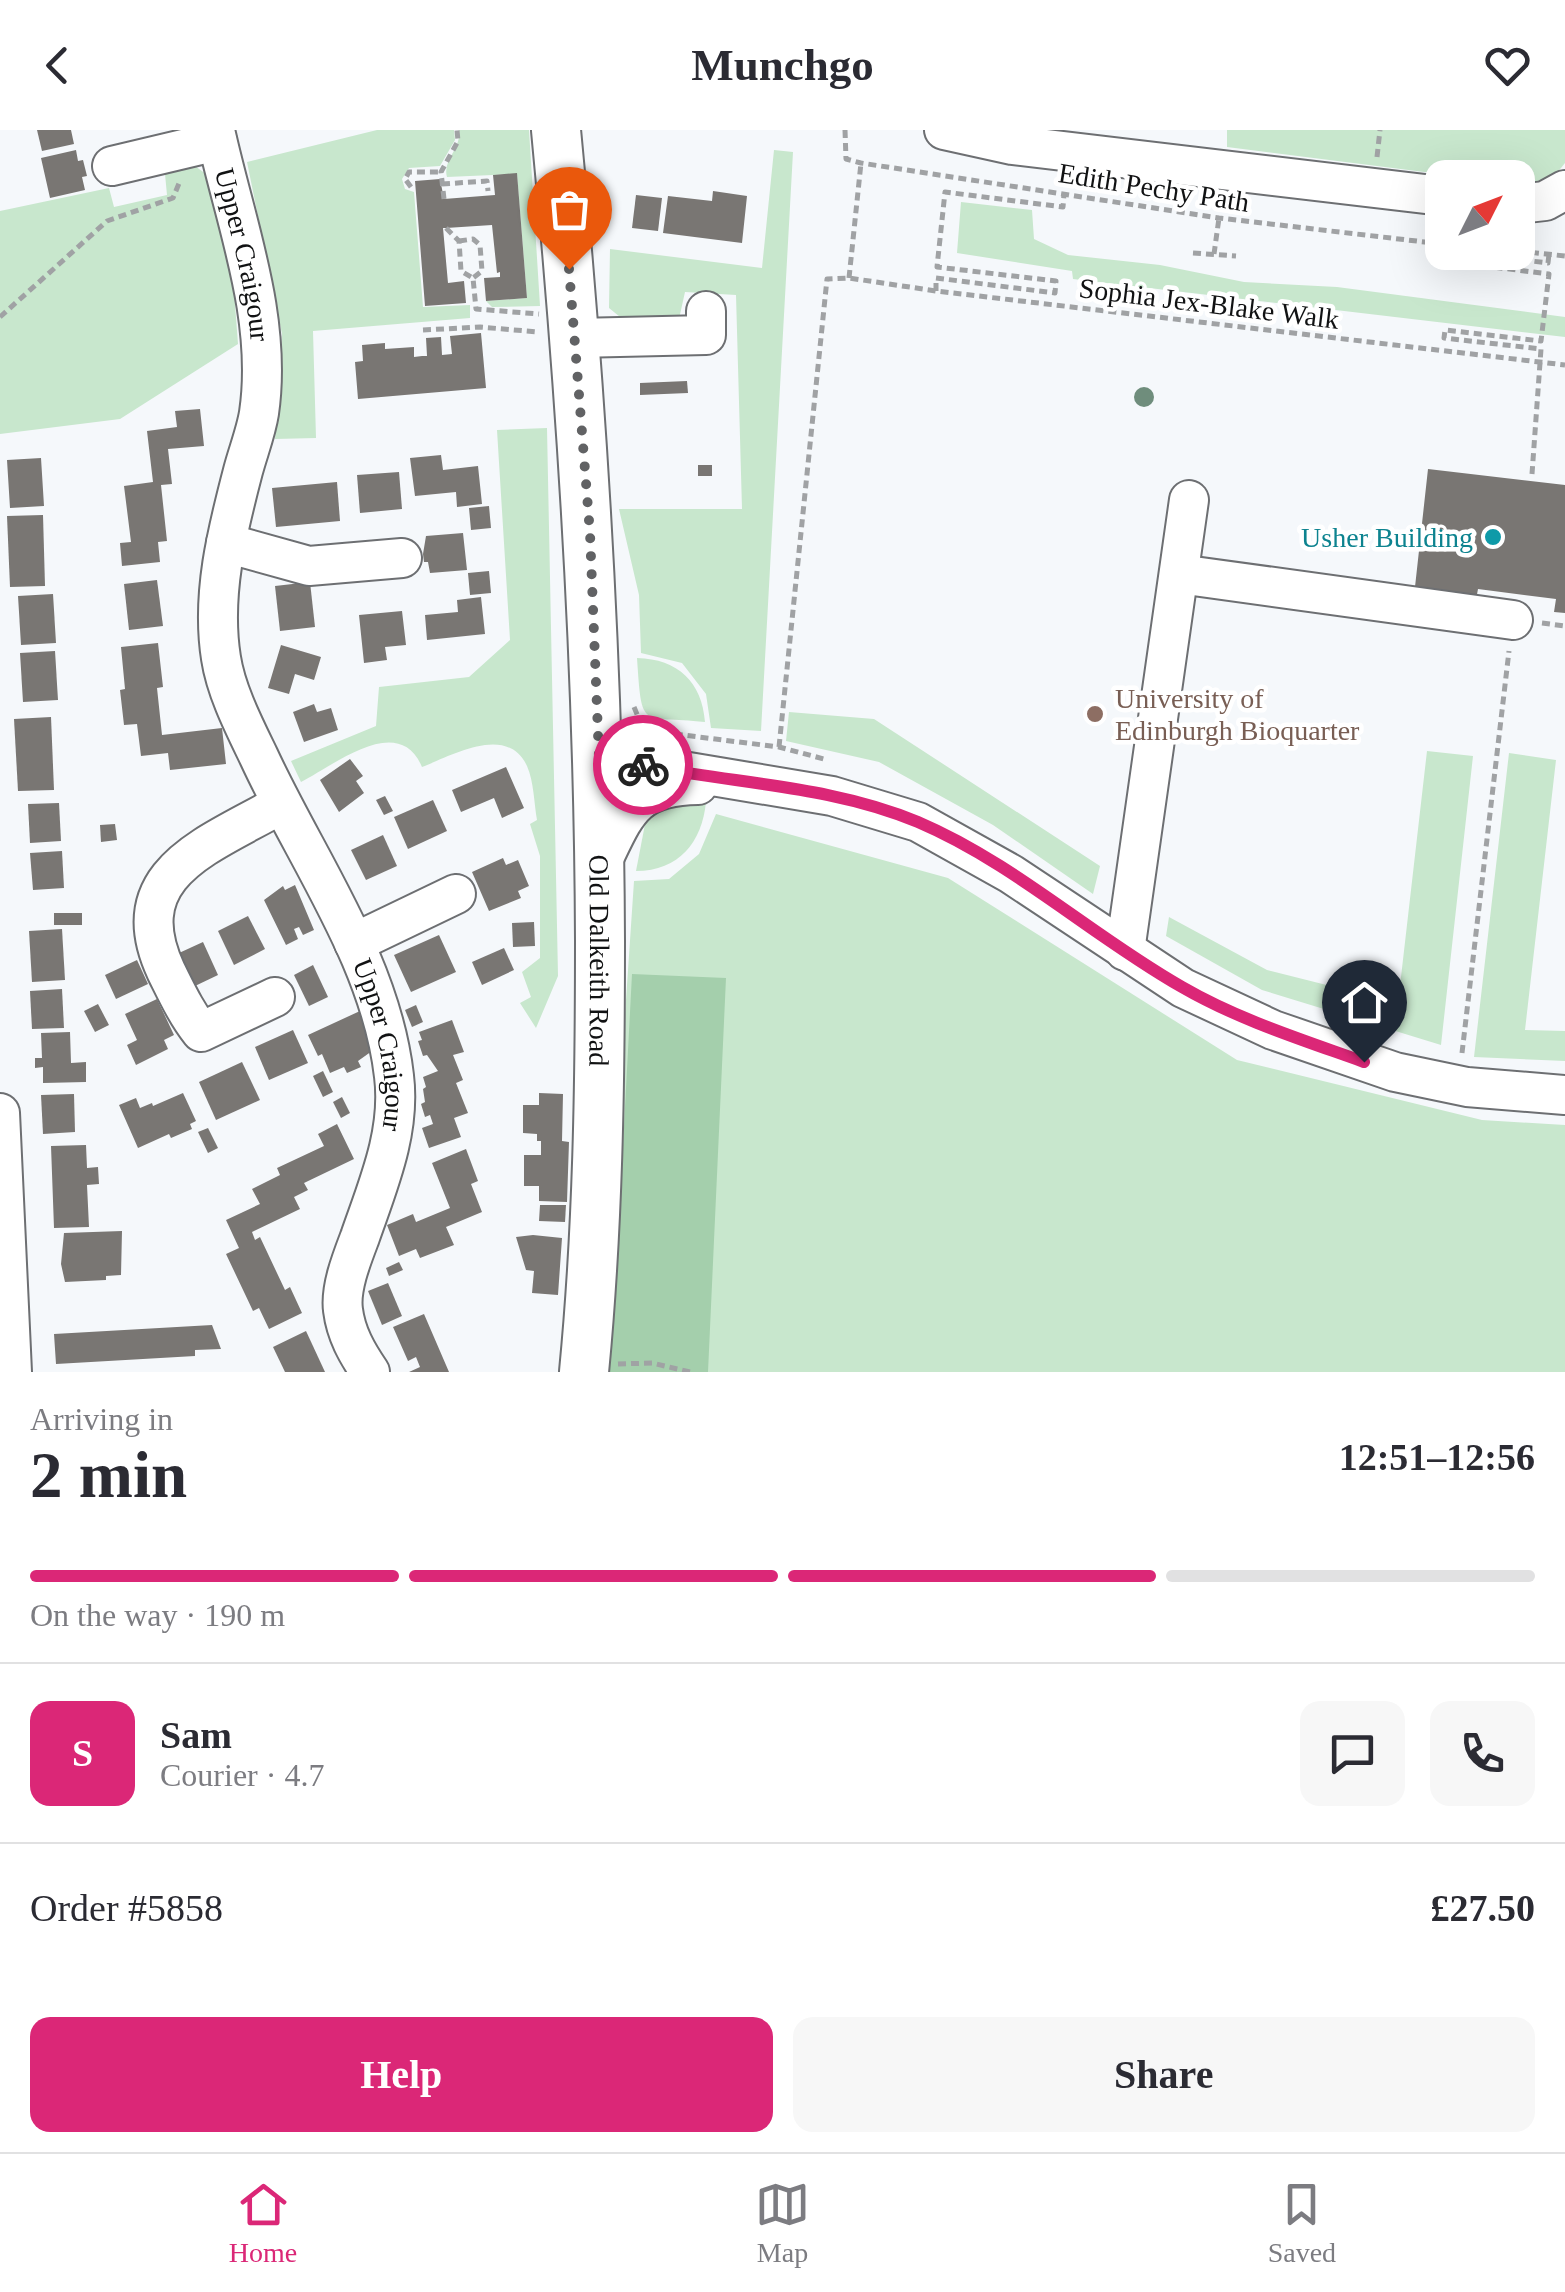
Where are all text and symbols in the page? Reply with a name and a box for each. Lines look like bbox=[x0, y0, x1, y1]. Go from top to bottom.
icon: back bbox=[30, 38, 85, 93]
icon: heart bbox=[1480, 38, 1535, 93]
text: Munchgo bbox=[691, 40, 874, 90]
street label: Edith Pechy Path bbox=[1056, 157, 1252, 218]
north arrow bbox=[1425, 160, 1535, 270]
map controls bbox=[1425, 160, 1535, 270]
street label: Upper Craigour bbox=[209, 165, 276, 343]
pin bbox=[527, 167, 612, 270]
icon: bag bbox=[542, 182, 597, 237]
street label: Sophia Jex-Blake Walk bbox=[1077, 272, 1341, 335]
place label: Usher Building bbox=[1301, 522, 1473, 553]
marker: Usher Building bbox=[1482, 526, 1504, 548]
place label: University of Edinburgh Bioquarter bbox=[1115, 683, 1360, 746]
marker: University of Edinburgh Bioquarter bbox=[1084, 703, 1106, 725]
courier bbox=[593, 715, 693, 815]
icon: bike bbox=[616, 738, 671, 793]
street label: Old Dalkeith Road bbox=[583, 854, 615, 1067]
street label: Upper Craigour bbox=[347, 954, 410, 1134]
pin bbox=[1322, 960, 1407, 1063]
icon: home bbox=[1337, 975, 1392, 1030]
text: Arriving in bbox=[30, 1401, 173, 1437]
text: 12:51–12:56 bbox=[1339, 1436, 1535, 1478]
text: 2 min bbox=[30, 1439, 187, 1511]
text: On the way · 190 m bbox=[30, 1597, 285, 1633]
button: chat bbox=[1300, 1701, 1405, 1806]
button: phone bbox=[1430, 1701, 1535, 1806]
text: Sam bbox=[160, 1714, 232, 1756]
text: S bbox=[72, 1732, 93, 1774]
text: Courier · 4.7 bbox=[160, 1757, 324, 1793]
text: Order #5858 bbox=[30, 1887, 223, 1929]
text: £27.50 bbox=[1431, 1887, 1535, 1929]
button: Help bbox=[30, 2017, 773, 2132]
button: Share bbox=[793, 2017, 1535, 2132]
tab: Home bbox=[229, 2177, 297, 2269]
tab: Map bbox=[755, 2177, 810, 2269]
tab: Saved bbox=[1268, 2177, 1336, 2269]

